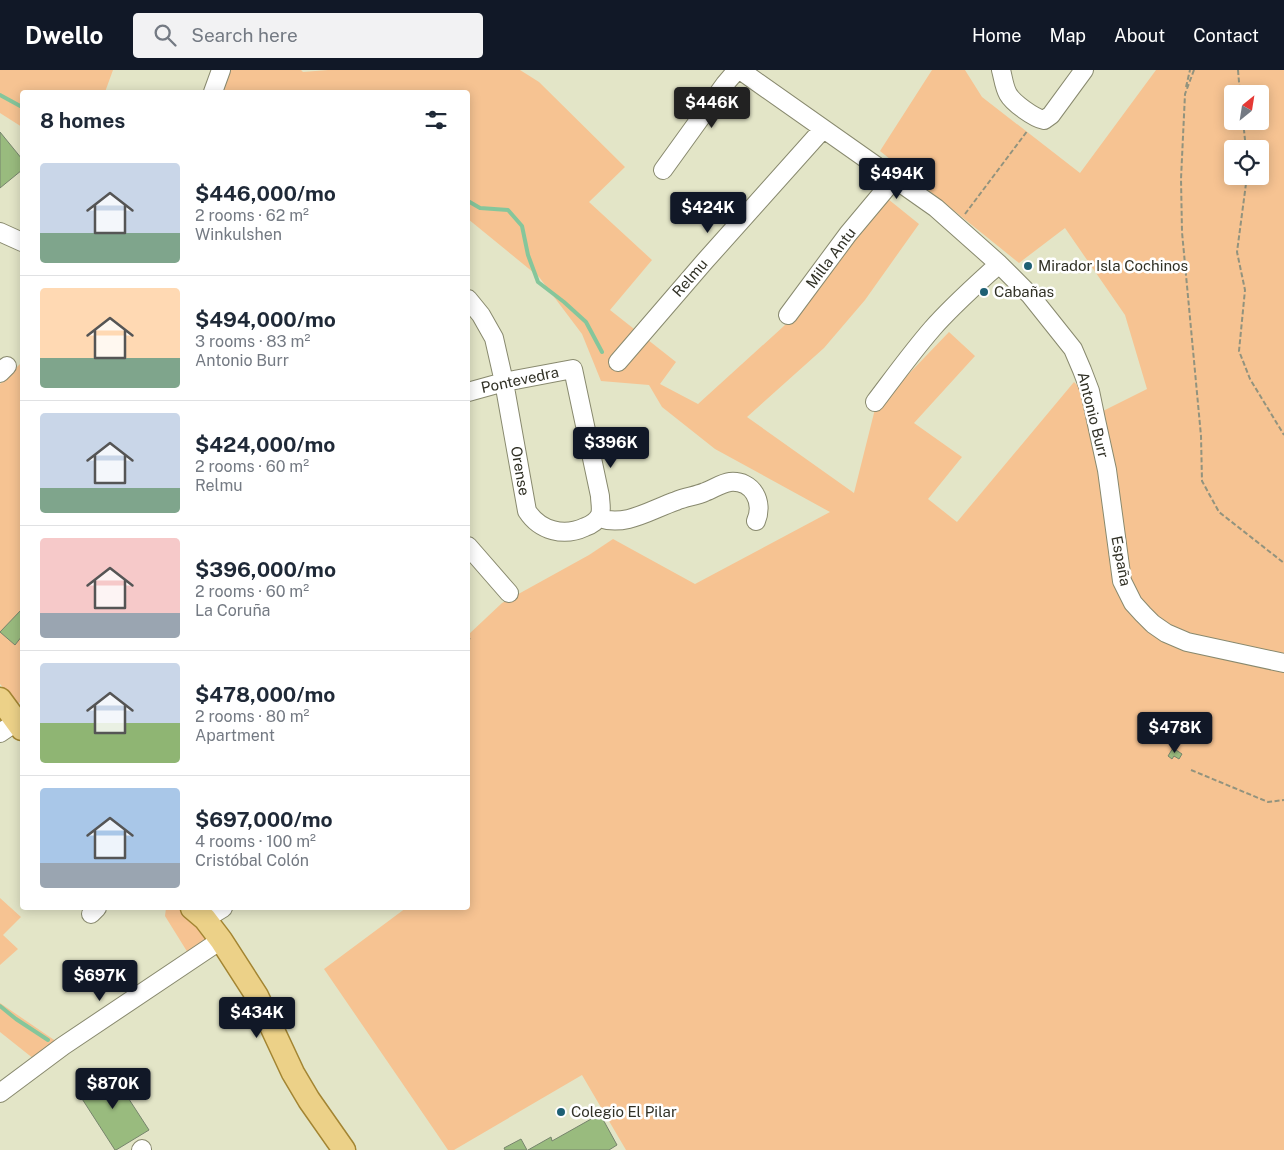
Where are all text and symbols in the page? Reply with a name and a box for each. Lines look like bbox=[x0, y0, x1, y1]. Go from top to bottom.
search box bbox=[133, 13, 483, 58]
text: Dwello bbox=[25, 21, 103, 49]
icon: search bbox=[151, 21, 179, 49]
text: Search here bbox=[191, 24, 298, 46]
text: Home bbox=[972, 25, 1022, 46]
text: Map bbox=[1050, 25, 1086, 46]
text: About bbox=[1114, 25, 1165, 46]
text: Contact bbox=[1193, 25, 1259, 46]
north arrow bbox=[1224, 85, 1269, 130]
map controls bbox=[1224, 85, 1269, 185]
pin: $446K bbox=[677, 87, 747, 129]
text: $446K bbox=[685, 93, 739, 112]
icon: filters bbox=[422, 106, 450, 134]
text: 8 homes bbox=[40, 108, 125, 133]
button: locate bbox=[1224, 140, 1269, 185]
pin: $494K bbox=[862, 158, 932, 200]
text: $494K bbox=[870, 164, 924, 183]
text: $446,000/mo bbox=[195, 181, 336, 206]
icon: home bbox=[80, 183, 140, 243]
pin: $424K bbox=[673, 191, 743, 234]
text: $424K bbox=[681, 198, 735, 217]
text: 2 rooms · 62 m² bbox=[195, 206, 309, 225]
street label: Milla Antu bbox=[802, 224, 859, 291]
text: Winkulshen bbox=[195, 225, 282, 244]
street label: Relmu bbox=[669, 255, 711, 300]
place label: Mirador Isla Cochinos bbox=[1038, 257, 1188, 274]
marker: Mirador Isla Cochinos bbox=[1022, 260, 1034, 272]
place label: Cabañas bbox=[994, 283, 1054, 300]
marker: Cabañas bbox=[978, 286, 990, 298]
text: $494,000/mo bbox=[195, 307, 336, 332]
icon: home bbox=[80, 308, 140, 368]
text: 3 rooms · 83 m² bbox=[195, 332, 310, 351]
text: Antonio Burr bbox=[195, 351, 289, 370]
street label: Pontevedra bbox=[479, 363, 560, 396]
street label: Antonio Burr bbox=[1075, 370, 1112, 460]
pin: $396K bbox=[576, 426, 646, 469]
text: $424,000/mo bbox=[195, 432, 335, 457]
icon: home bbox=[80, 433, 140, 493]
text: $396K bbox=[584, 433, 638, 452]
street label: Orense bbox=[508, 445, 533, 497]
text: 2 rooms · 60 m² bbox=[195, 457, 309, 476]
text: Relmu bbox=[195, 476, 243, 495]
street label: España bbox=[1108, 534, 1135, 587]
text: $396,000/mo bbox=[195, 557, 336, 582]
icon: home bbox=[80, 558, 140, 618]
text: 2 rooms · 60 m² bbox=[195, 582, 309, 601]
text: La Coruña bbox=[195, 601, 270, 620]
text: $478,000/mo bbox=[195, 682, 335, 707]
icon: home bbox=[80, 683, 140, 743]
text: 2 rooms · 80 m² bbox=[195, 707, 309, 726]
pin: $478K bbox=[1140, 712, 1210, 754]
text: $478K bbox=[1148, 718, 1202, 737]
text: Apartment bbox=[195, 726, 275, 745]
text: $697,000/mo bbox=[195, 807, 333, 832]
icon: home bbox=[80, 808, 140, 868]
text: 4 rooms · 100 m² bbox=[195, 832, 316, 851]
text: Cristóbal Colón bbox=[195, 851, 309, 870]
pin: $697K bbox=[65, 960, 135, 1002]
text: $697K bbox=[73, 966, 127, 985]
pin: $434K bbox=[222, 996, 292, 1039]
text: $434K bbox=[230, 1003, 284, 1022]
pin: $870K bbox=[78, 1068, 148, 1110]
text: $870K bbox=[86, 1074, 140, 1093]
place label: Colegio El Pilar bbox=[571, 1103, 677, 1120]
marker: Colegio El Pilar bbox=[555, 1106, 567, 1118]

